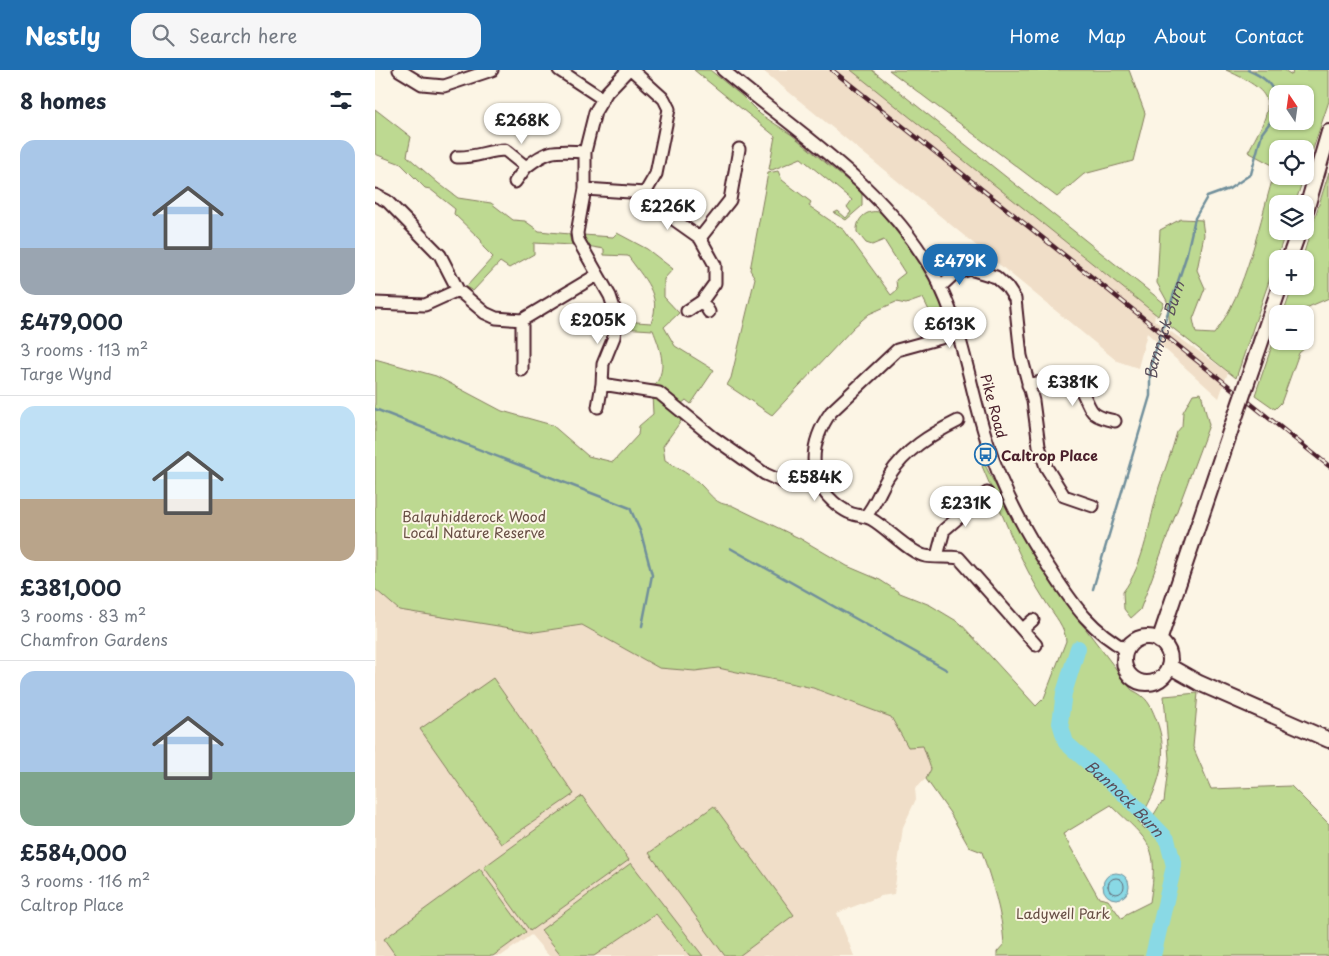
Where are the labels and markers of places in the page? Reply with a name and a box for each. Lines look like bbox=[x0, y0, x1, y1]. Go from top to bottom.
pin: £268K bbox=[487, 102, 557, 145]
pin: £226K bbox=[633, 189, 703, 231]
pin: £479K bbox=[925, 244, 995, 286]
pin: £205K bbox=[563, 302, 633, 345]
pin: £613K bbox=[915, 306, 985, 349]
pin: £381K bbox=[1038, 364, 1108, 407]
bus stop icon: Caltrop Place bbox=[973, 443, 997, 467]
place label: Caltrop Place bbox=[1001, 445, 1098, 466]
pin: £584K bbox=[780, 460, 850, 502]
pin: £231K bbox=[931, 486, 1001, 528]

